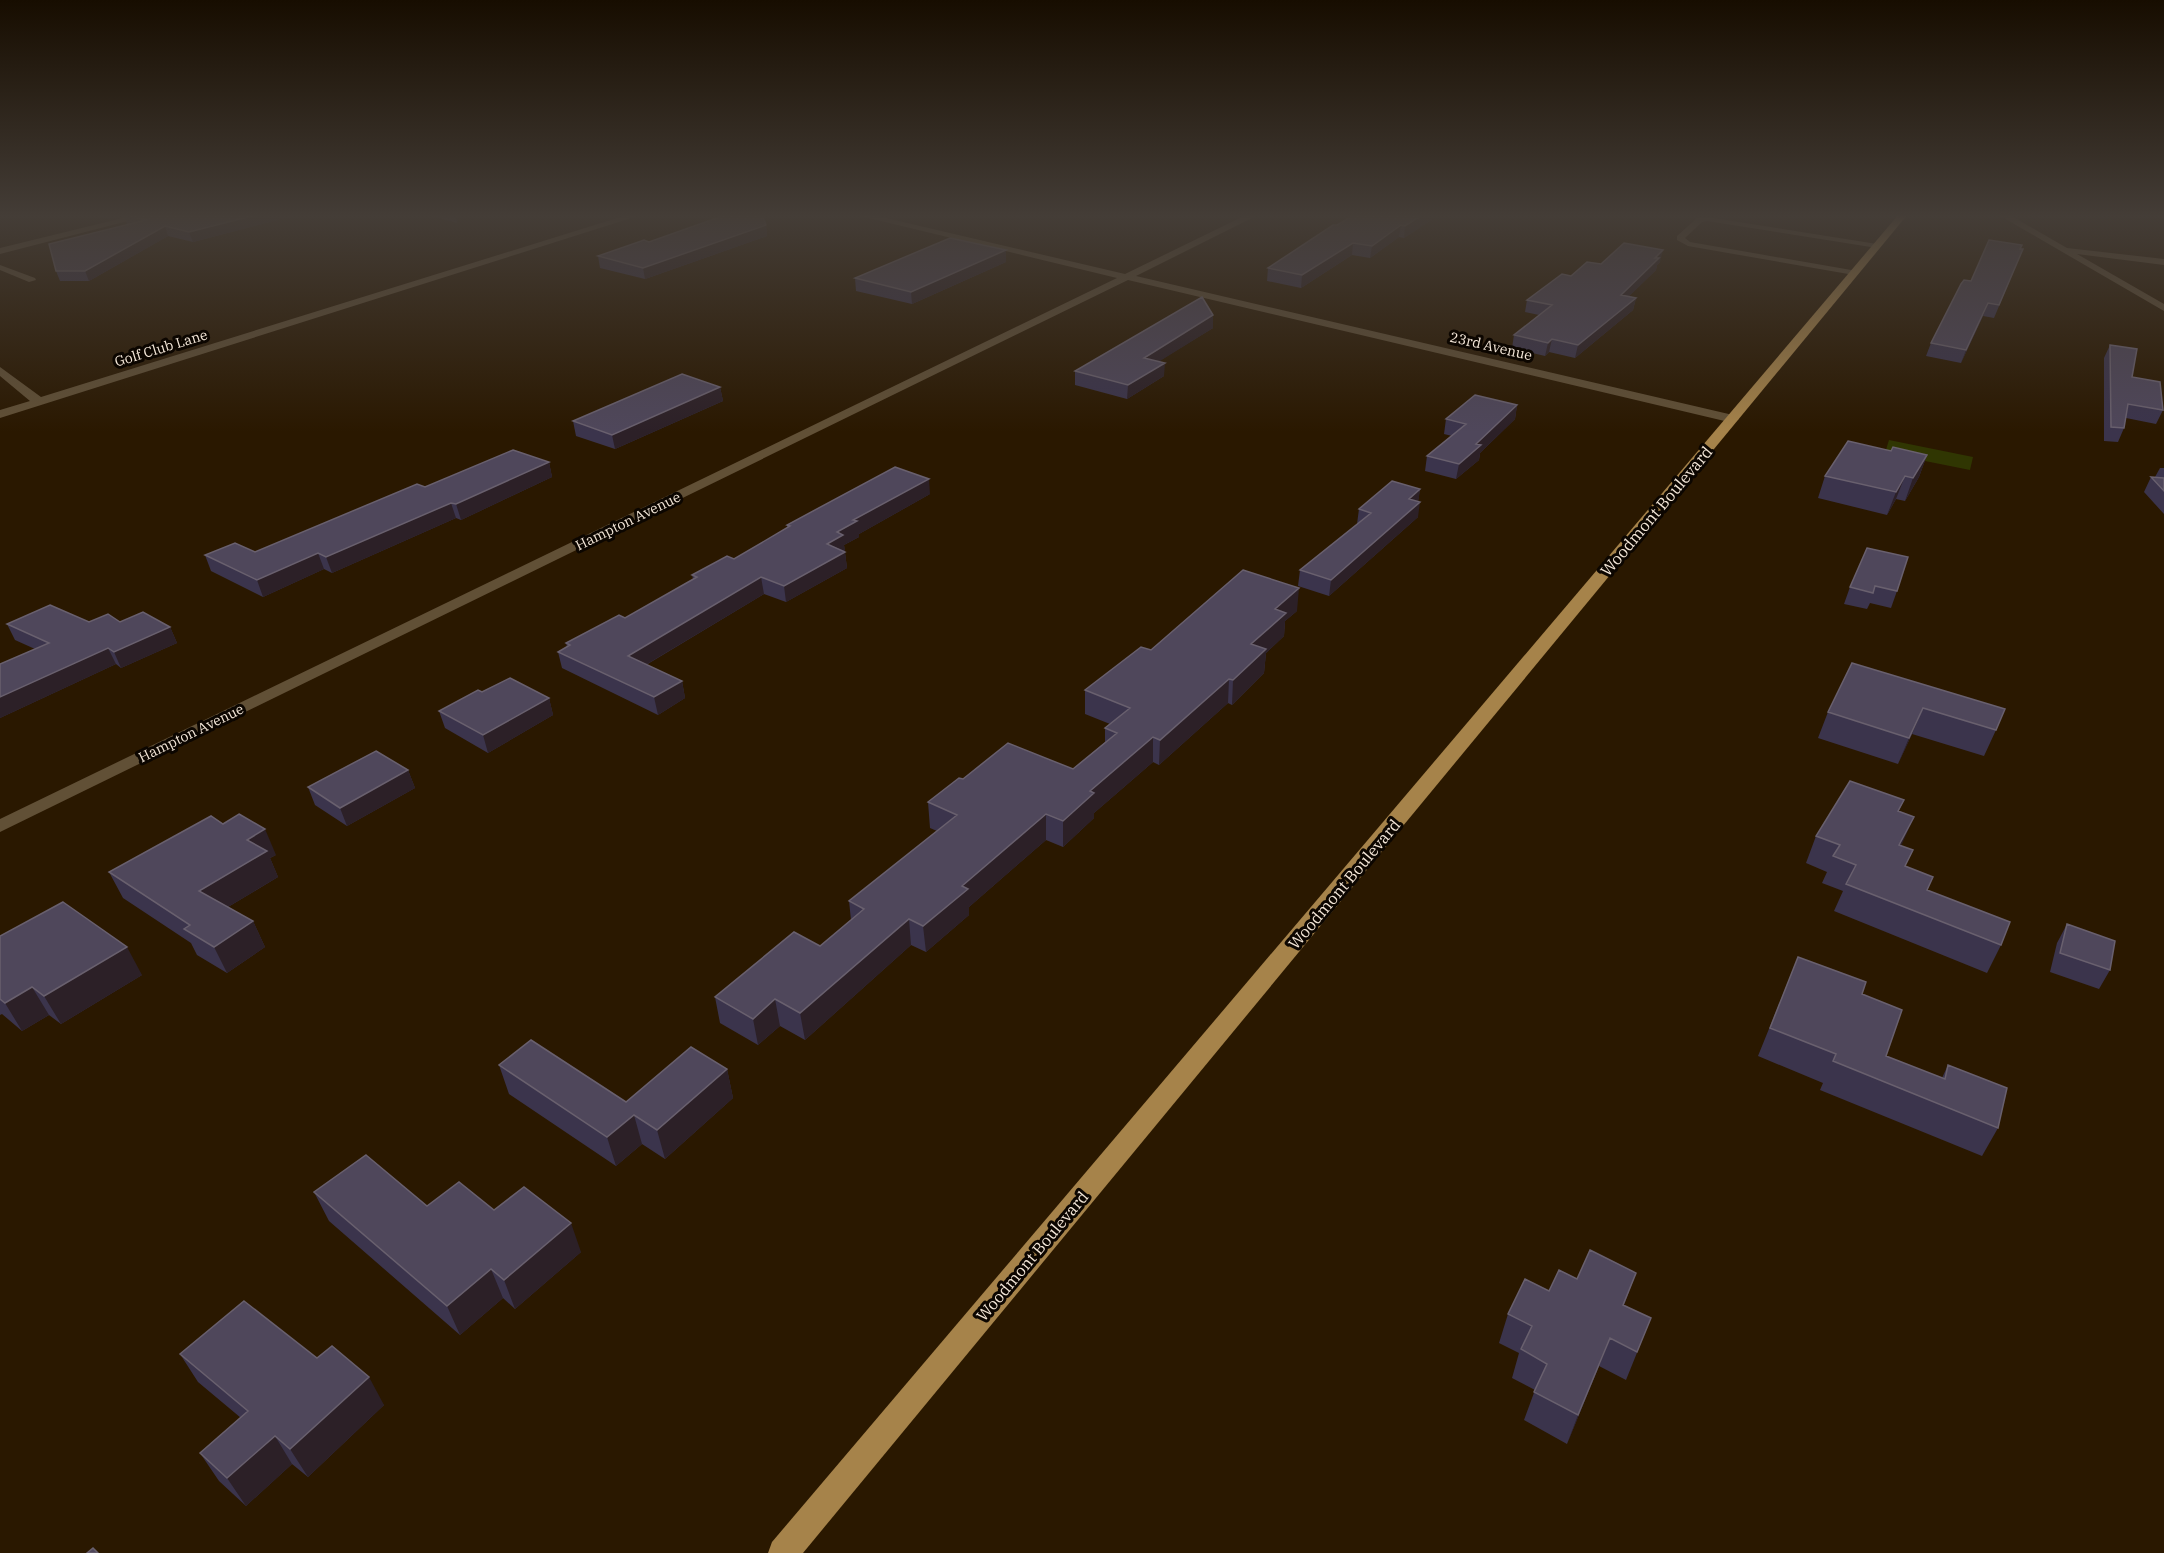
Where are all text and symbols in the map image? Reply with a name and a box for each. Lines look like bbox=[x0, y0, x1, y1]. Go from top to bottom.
street label: Golf Club Lane bbox=[112, 325, 210, 371]
street label: 23rd Avenue bbox=[1448, 328, 1534, 364]
street label: Woodmont Boulevard bbox=[1596, 442, 1716, 580]
street label: Hampton Avenue bbox=[572, 488, 684, 554]
street label: Hampton Avenue bbox=[135, 700, 247, 766]
street label: Woodmont Boulevard bbox=[1284, 815, 1404, 953]
street label: Woodmont Boulevard bbox=[972, 1187, 1092, 1325]

